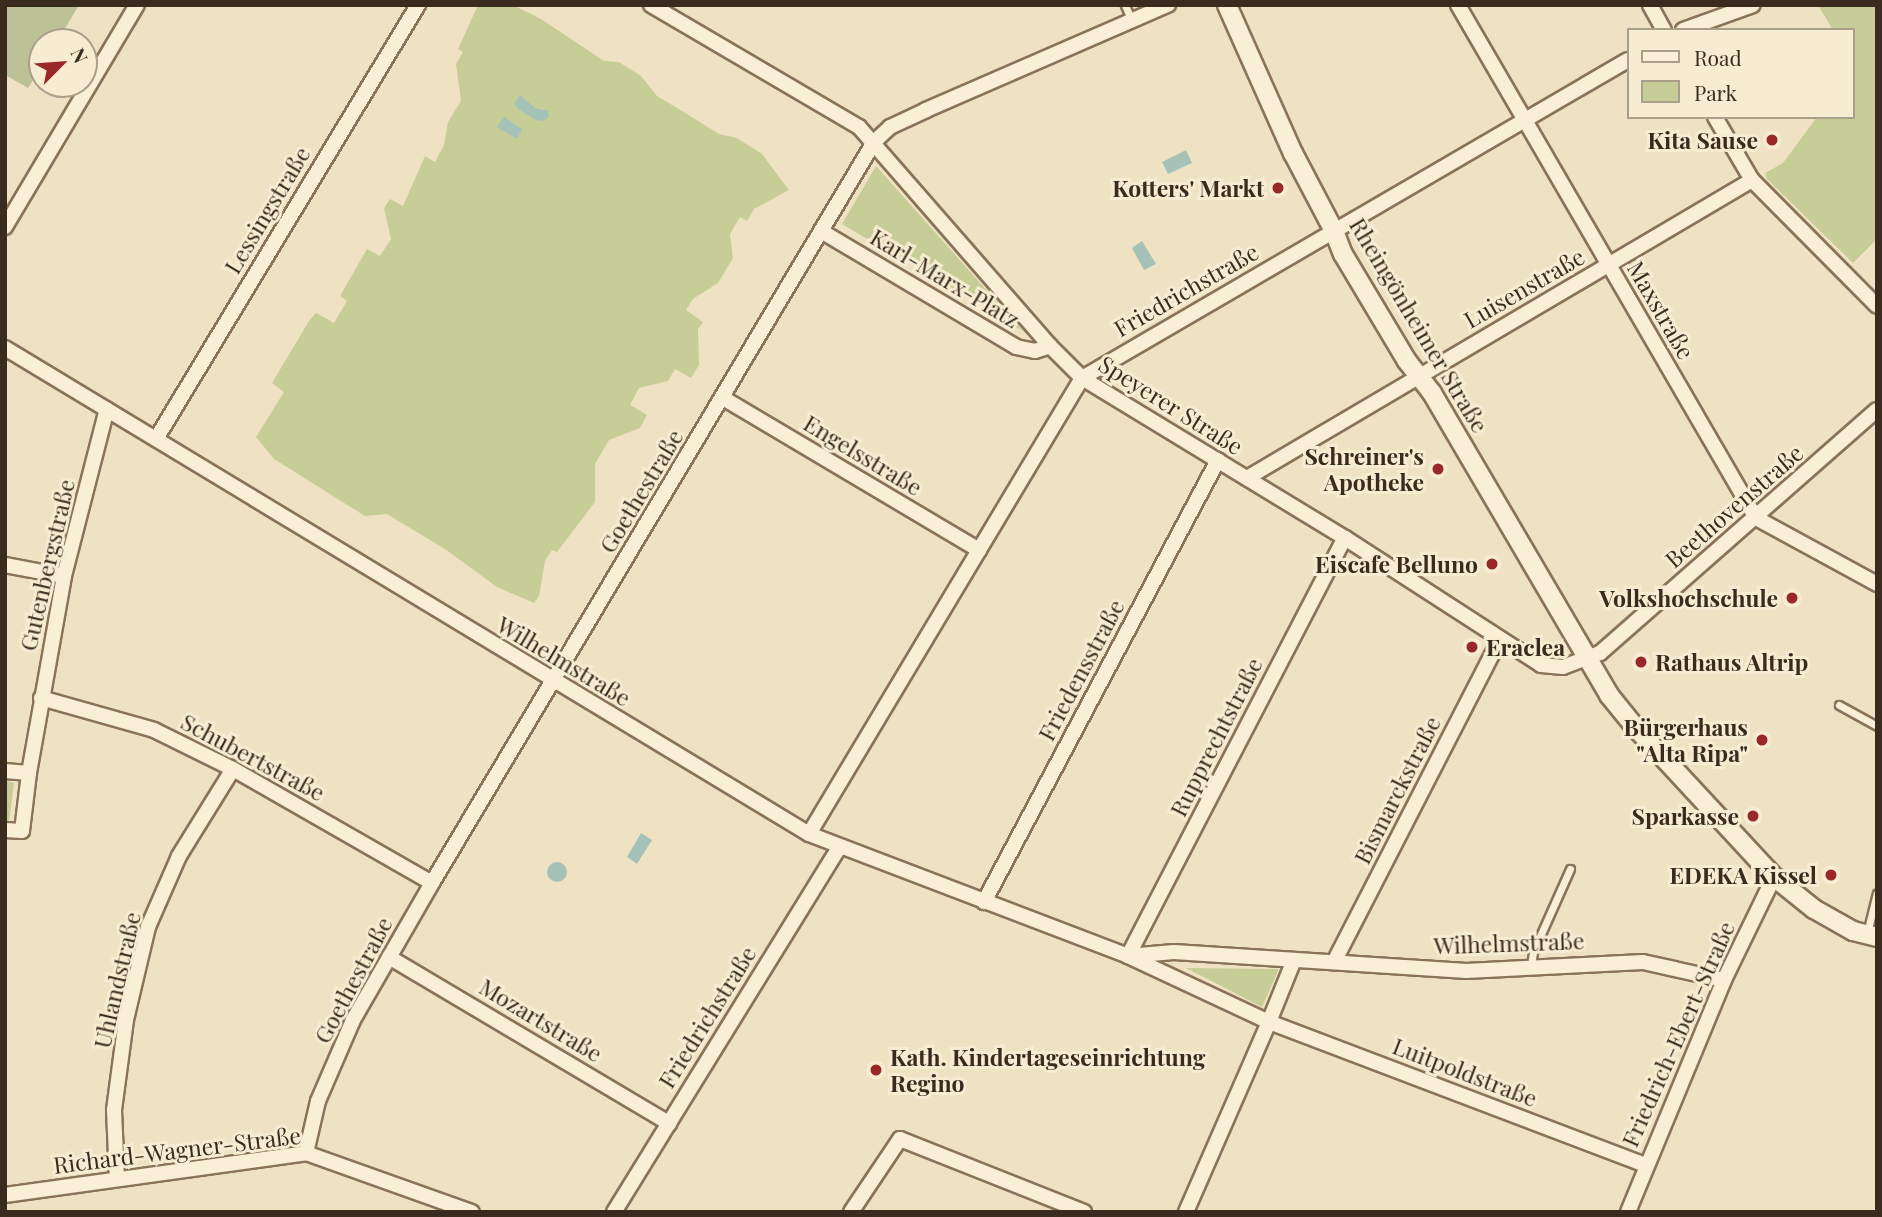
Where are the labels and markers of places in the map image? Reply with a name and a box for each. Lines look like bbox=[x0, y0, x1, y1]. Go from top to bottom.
place label: Kita Sause bbox=[1647, 126, 1758, 154]
marker: Kita Sause bbox=[1764, 132, 1780, 148]
place label: Kotters' Markt bbox=[1112, 174, 1264, 202]
marker: Kotters' Markt bbox=[1270, 180, 1286, 196]
place label: Schreiner's Apotheke bbox=[1304, 442, 1424, 496]
marker: Schreiner's Apotheke bbox=[1430, 461, 1446, 477]
place label: Eiscafe Belluno bbox=[1315, 550, 1478, 578]
marker: Eiscafe Belluno bbox=[1484, 556, 1500, 572]
place label: Volkshochschule bbox=[1599, 584, 1778, 612]
marker: Volkshochschule bbox=[1784, 590, 1800, 606]
place label: Eraclea bbox=[1486, 633, 1565, 661]
marker: Eraclea bbox=[1464, 639, 1480, 655]
place label: Rathaus Altrip bbox=[1655, 648, 1809, 676]
marker: Rathaus Altrip bbox=[1633, 654, 1649, 670]
place label: Bürgerhaus "Alta Ripa" bbox=[1623, 713, 1748, 767]
marker: Bürgerhaus "Alta Ripa" bbox=[1754, 732, 1770, 748]
place label: Sparkasse bbox=[1632, 802, 1739, 830]
marker: Sparkasse bbox=[1745, 808, 1761, 824]
place label: EDEKA Kissel bbox=[1669, 861, 1817, 889]
marker: EDEKA Kissel bbox=[1823, 867, 1839, 883]
place label: Kath. Kindertageseinrichtung Regino bbox=[890, 1043, 1205, 1097]
marker: Kath. Kindertageseinrichtung Regino bbox=[868, 1062, 884, 1078]

